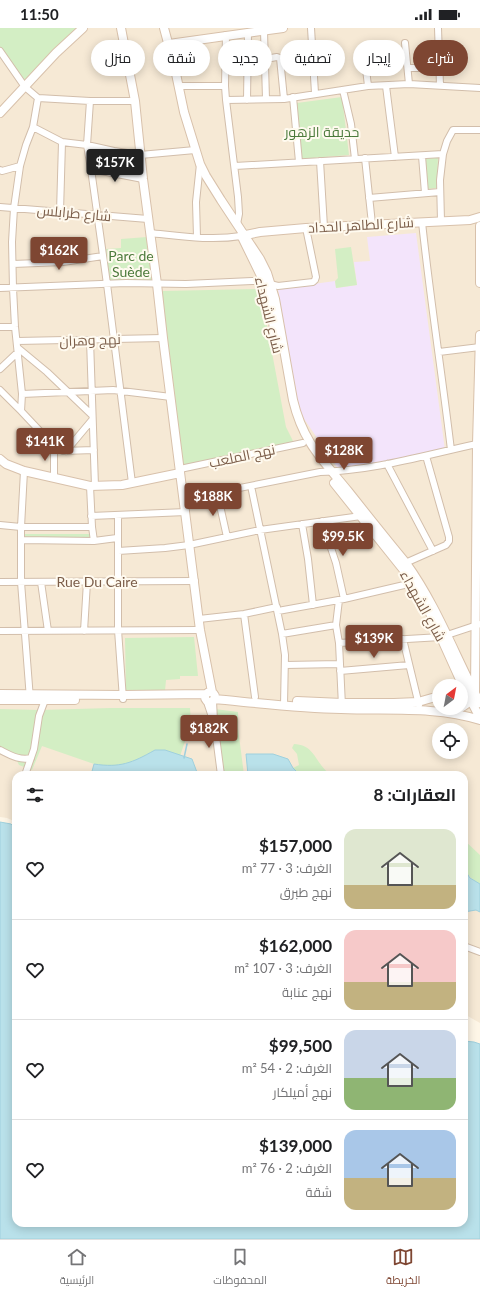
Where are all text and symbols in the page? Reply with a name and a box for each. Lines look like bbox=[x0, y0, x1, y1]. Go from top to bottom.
text: 11:50 bbox=[20, 5, 59, 23]
chip: منزل bbox=[91, 40, 145, 76]
chip: شقة bbox=[153, 40, 210, 76]
chip: جديد bbox=[218, 40, 272, 76]
chip: تصفية bbox=[280, 40, 345, 76]
chip: إيجار bbox=[353, 40, 405, 76]
chip: شراء bbox=[413, 40, 468, 76]
park label: حديقة الزهور bbox=[284, 123, 359, 140]
pin: $157K bbox=[87, 149, 143, 183]
text: $157K bbox=[95, 154, 135, 170]
street label: شارع طرابلس bbox=[36, 201, 112, 225]
street label: شارع الطاهر الحداد bbox=[308, 213, 414, 237]
pin: $162K bbox=[31, 237, 87, 271]
text: $162K bbox=[39, 242, 79, 258]
park label: Parc de Suède bbox=[108, 247, 154, 280]
street label: شارع الشهداء bbox=[251, 275, 287, 355]
street label: نهج وهران bbox=[59, 330, 121, 350]
pin: $141K bbox=[17, 428, 73, 462]
text: $141K bbox=[25, 433, 65, 449]
pin: $128K bbox=[316, 437, 372, 471]
street label: نهج الملعب bbox=[207, 440, 277, 472]
text: $128K bbox=[324, 442, 364, 458]
pin: $188K bbox=[185, 483, 241, 517]
text: $188K bbox=[193, 488, 233, 504]
pin: $99.5K bbox=[310, 523, 376, 557]
text: $99.5K bbox=[322, 528, 364, 544]
street label: شارع الشهداء bbox=[396, 567, 450, 645]
street label: Rue Du Caire bbox=[56, 573, 138, 590]
pin: $139K bbox=[346, 625, 402, 659]
text: $139K bbox=[354, 630, 394, 646]
north arrow bbox=[432, 679, 468, 715]
map controls bbox=[432, 679, 468, 759]
pin: $182K bbox=[181, 715, 237, 749]
text: $182K bbox=[189, 720, 229, 736]
button: locate bbox=[432, 723, 468, 759]
icon: filters bbox=[24, 784, 46, 806]
text: العقارات: 8 bbox=[373, 784, 456, 805]
text: $157,000 bbox=[259, 835, 332, 856]
icon: home bbox=[376, 845, 424, 893]
icon: heart bbox=[24, 858, 46, 880]
text: الغرف: 3 · 77 m² bbox=[242, 860, 332, 876]
text: نهج طبرق bbox=[280, 884, 332, 900]
text: $162,000 bbox=[259, 935, 332, 956]
icon: home bbox=[376, 946, 424, 994]
icon: heart bbox=[24, 959, 46, 981]
text: الغرف: 3 · 107 m² bbox=[234, 960, 332, 976]
text: نهج عنابة bbox=[282, 984, 332, 1000]
text: $99,500 bbox=[269, 1035, 332, 1056]
icon: home bbox=[376, 1046, 424, 1094]
icon: heart bbox=[24, 1059, 46, 1081]
text: الغرف: 2 · 54 m² bbox=[242, 1060, 332, 1076]
text: نهج أميلكار bbox=[273, 1084, 332, 1100]
text: $139,000 bbox=[259, 1135, 332, 1156]
icon: home bbox=[376, 1146, 424, 1194]
icon: heart bbox=[24, 1159, 46, 1181]
text: الغرف: 2 · 76 m² bbox=[242, 1160, 332, 1176]
text: شقة bbox=[305, 1184, 332, 1200]
tab: الرئيسية bbox=[60, 1246, 94, 1290]
tab: المحفوظات bbox=[213, 1246, 267, 1290]
tab: الخريطة bbox=[386, 1246, 420, 1290]

